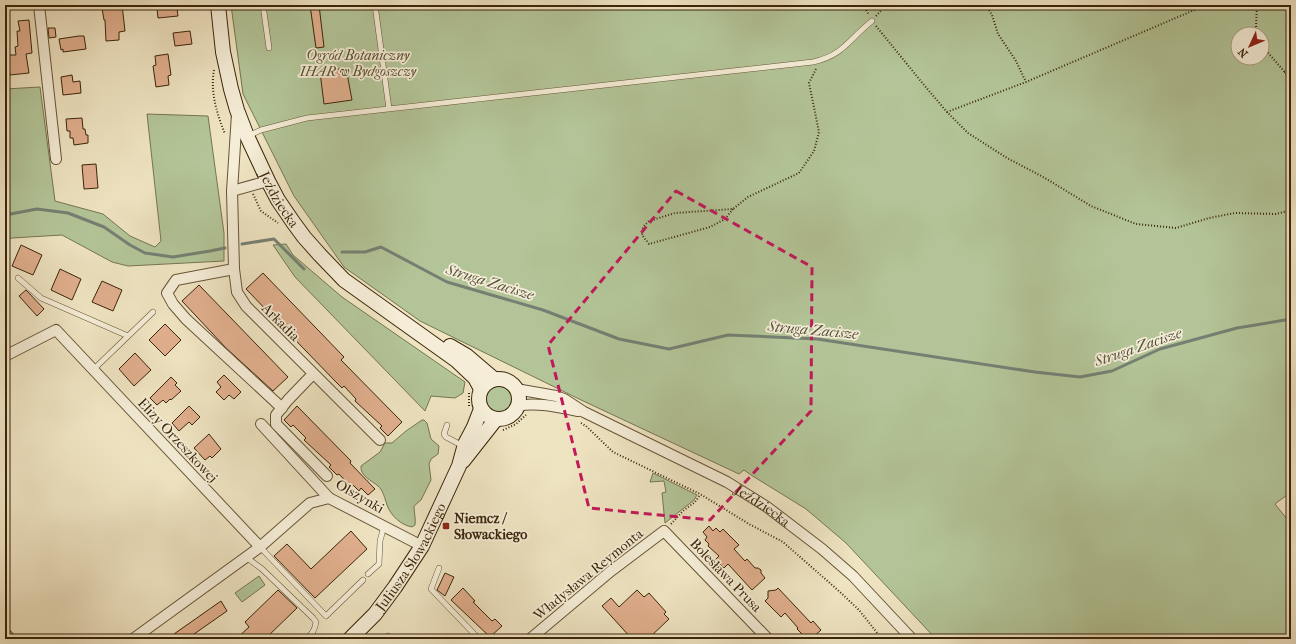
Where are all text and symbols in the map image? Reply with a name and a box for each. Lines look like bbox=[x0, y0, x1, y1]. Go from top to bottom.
north arrow bbox=[1230, 26, 1270, 66]
text: N bbox=[1235, 45, 1251, 60]
park label: Ogród Botaniczny IHAR w Bydgoszczy bbox=[299, 47, 417, 80]
street label: Jeździecka bbox=[255, 168, 303, 232]
water label: Struga Zacisze bbox=[443, 260, 537, 304]
street label: Arkadia bbox=[257, 299, 304, 345]
water label: Struga Zacisze bbox=[766, 317, 860, 343]
water label: Struga Zacisze bbox=[1091, 323, 1185, 371]
street label: Elizy Orzeszkowej bbox=[134, 395, 221, 486]
street label: Olszynki bbox=[332, 476, 387, 517]
street label: Jeździecka bbox=[731, 481, 794, 531]
street label: Juliusza Słowackiego bbox=[372, 500, 450, 615]
place label: Niemcz / Słowackiego bbox=[454, 510, 527, 543]
marker: Niemcz / Słowackiego bbox=[441, 521, 451, 531]
street label: Władysława Reymonta bbox=[529, 525, 647, 624]
street label: Bolesława Prusa bbox=[686, 535, 765, 616]

